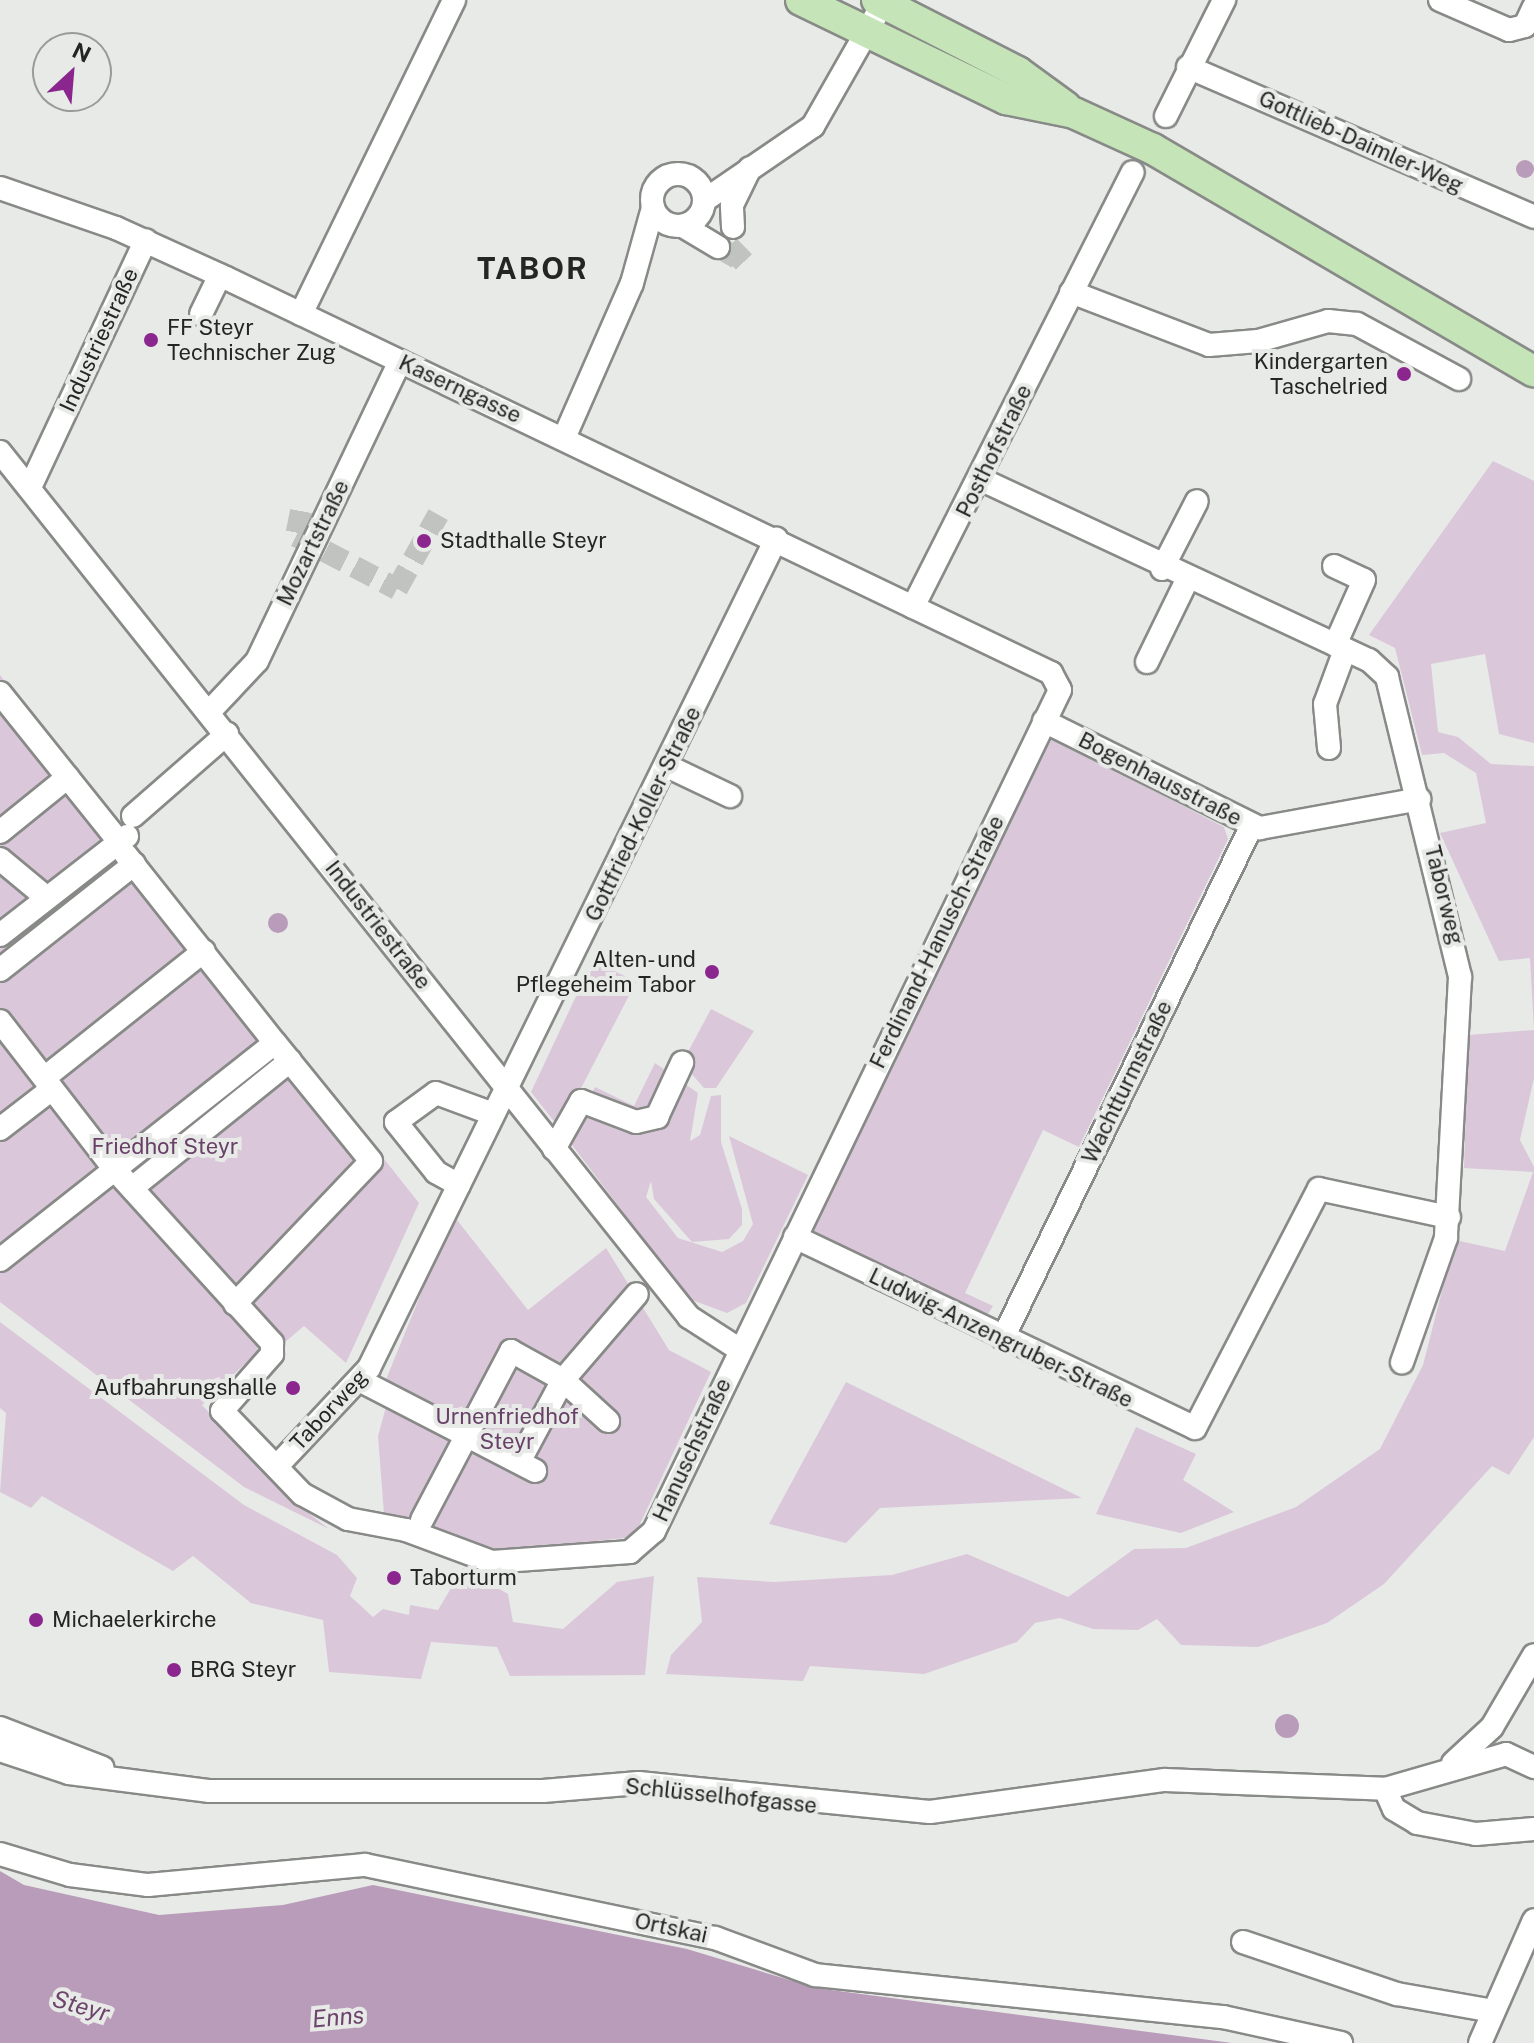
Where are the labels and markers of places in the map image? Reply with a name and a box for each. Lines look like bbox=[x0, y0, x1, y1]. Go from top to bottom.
place label: FF Steyr Technischer Zug bbox=[167, 314, 336, 366]
marker: FF Steyr Technischer Zug bbox=[142, 331, 160, 349]
place label: Kindergarten Taschelried bbox=[1254, 348, 1388, 400]
marker: Kindergarten Taschelried bbox=[1395, 365, 1413, 383]
place label: Stadthalle Steyr bbox=[440, 528, 607, 554]
marker: Stadthalle Steyr bbox=[415, 532, 433, 550]
place label: Alten- und Pflegeheim Tabor bbox=[516, 946, 696, 998]
marker: Alten- und Pflegeheim Tabor bbox=[703, 963, 721, 981]
place label: Aufbahrungshalle bbox=[94, 1375, 277, 1401]
marker: Aufbahrungshalle bbox=[284, 1379, 302, 1397]
place label: Taborturm bbox=[410, 1565, 517, 1591]
marker: Taborturm bbox=[385, 1569, 403, 1587]
place label: Michaelerkirche bbox=[52, 1607, 217, 1633]
marker: Michaelerkirche bbox=[27, 1611, 45, 1629]
place label: BRG Steyr bbox=[190, 1657, 296, 1683]
marker: BRG Steyr bbox=[165, 1661, 183, 1679]

